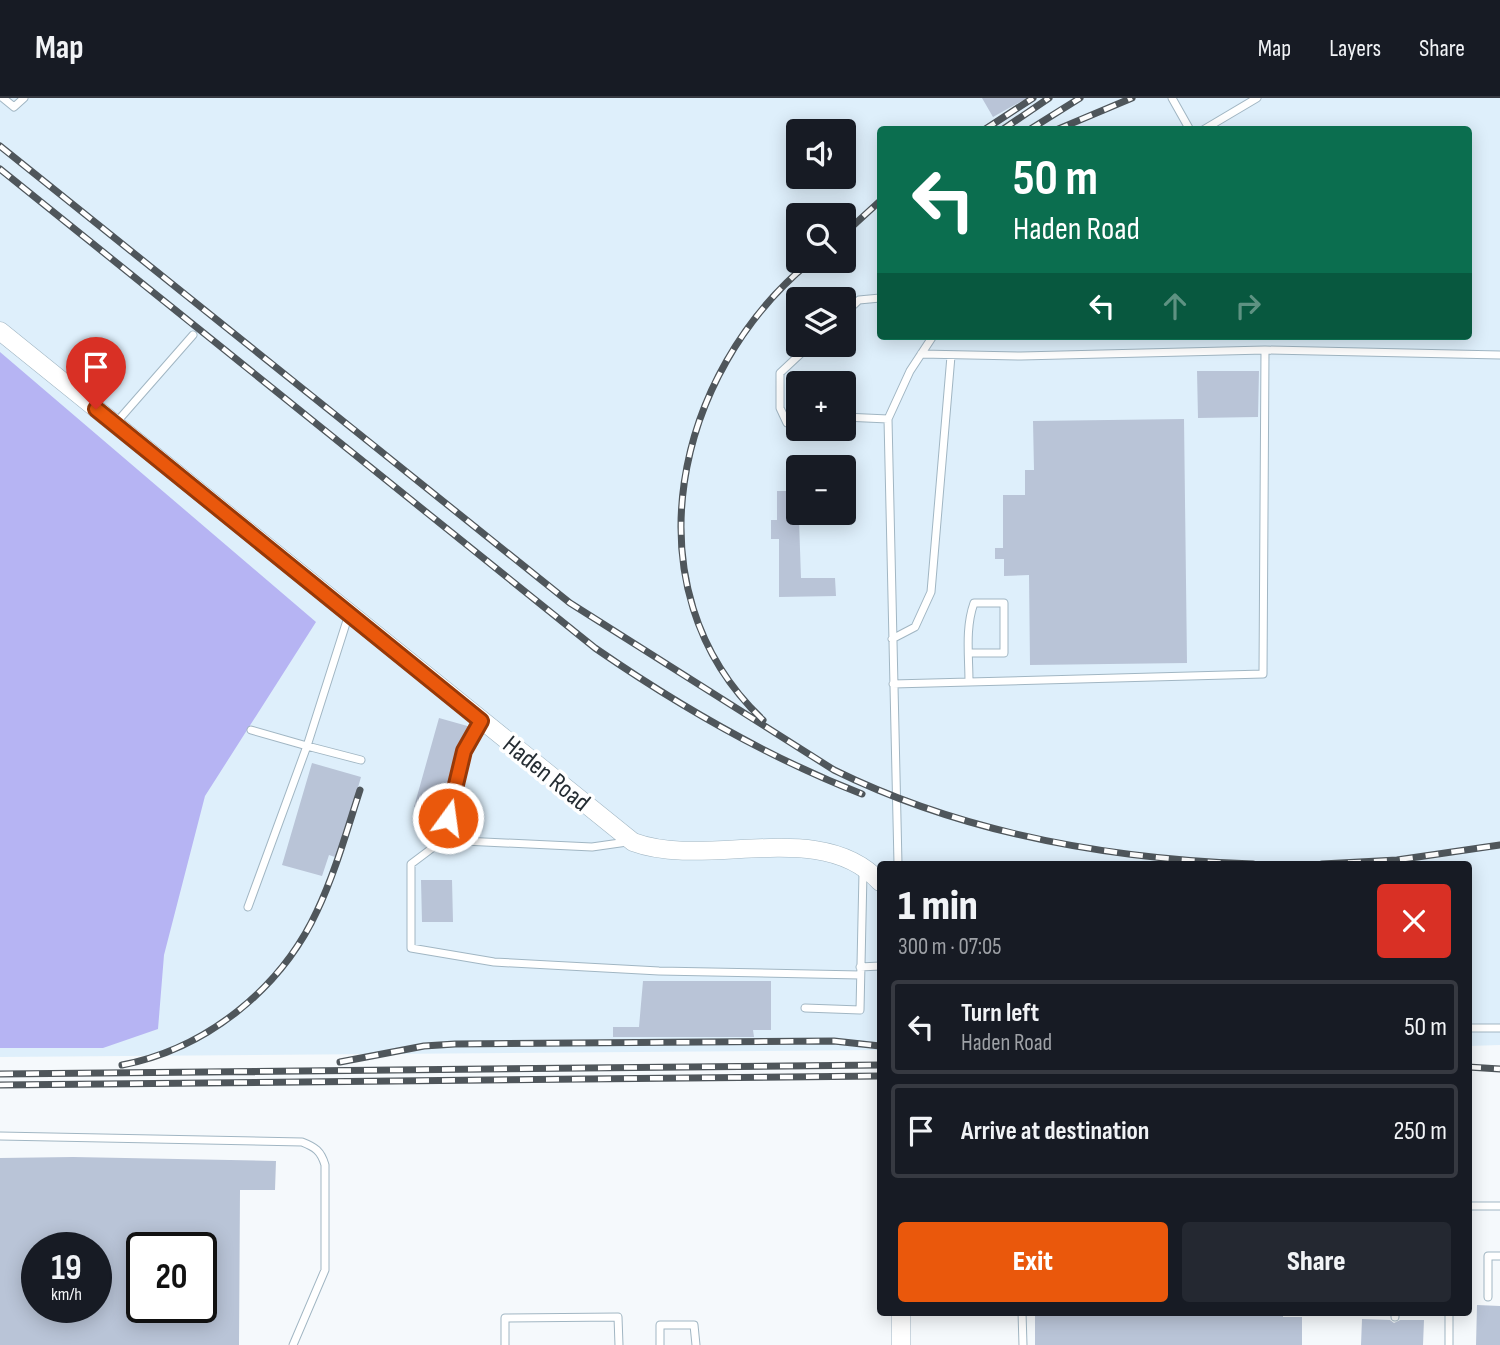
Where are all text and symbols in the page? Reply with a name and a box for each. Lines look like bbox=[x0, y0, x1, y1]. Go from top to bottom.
text: Map bbox=[35, 28, 84, 68]
text: Map bbox=[1258, 34, 1291, 63]
text: Layers bbox=[1329, 34, 1381, 63]
text: Share bbox=[1419, 34, 1465, 63]
map controls bbox=[786, 119, 856, 525]
button: sound bbox=[786, 119, 856, 189]
text: 50 m bbox=[1013, 150, 1098, 209]
icon: left bbox=[898, 154, 989, 245]
button: search bbox=[786, 203, 856, 273]
text: Haden Road bbox=[1013, 210, 1140, 249]
button: layers bbox=[786, 287, 856, 357]
icon: left bbox=[1083, 287, 1121, 325]
icon: ahead bbox=[1156, 287, 1194, 325]
icon: right bbox=[1229, 287, 1267, 325]
pin bbox=[66, 337, 126, 409]
icon: arrive bbox=[77, 348, 115, 386]
button: + bbox=[786, 371, 856, 441]
button: − bbox=[786, 455, 856, 525]
street label: Haden Road bbox=[496, 730, 596, 818]
position arrow bbox=[411, 781, 485, 855]
text: 1 min bbox=[898, 881, 978, 932]
button: close bbox=[1377, 884, 1451, 958]
text: 300 m · 07:05 bbox=[898, 933, 1002, 961]
text: Turn left bbox=[961, 998, 1039, 1029]
icon: left bbox=[902, 1008, 940, 1046]
text: 50 m bbox=[1404, 1012, 1447, 1043]
text: Haden Road bbox=[961, 1029, 1052, 1057]
icon: arrive bbox=[902, 1112, 940, 1150]
text: Arrive at destination bbox=[961, 1116, 1149, 1147]
text: 250 m bbox=[1393, 1116, 1447, 1147]
button: Exit bbox=[898, 1222, 1168, 1302]
button: Share bbox=[1182, 1222, 1451, 1302]
speed limit sign: 20 bbox=[126, 1232, 217, 1323]
text: 19 bbox=[51, 1247, 82, 1290]
text: km/h bbox=[51, 1284, 82, 1305]

